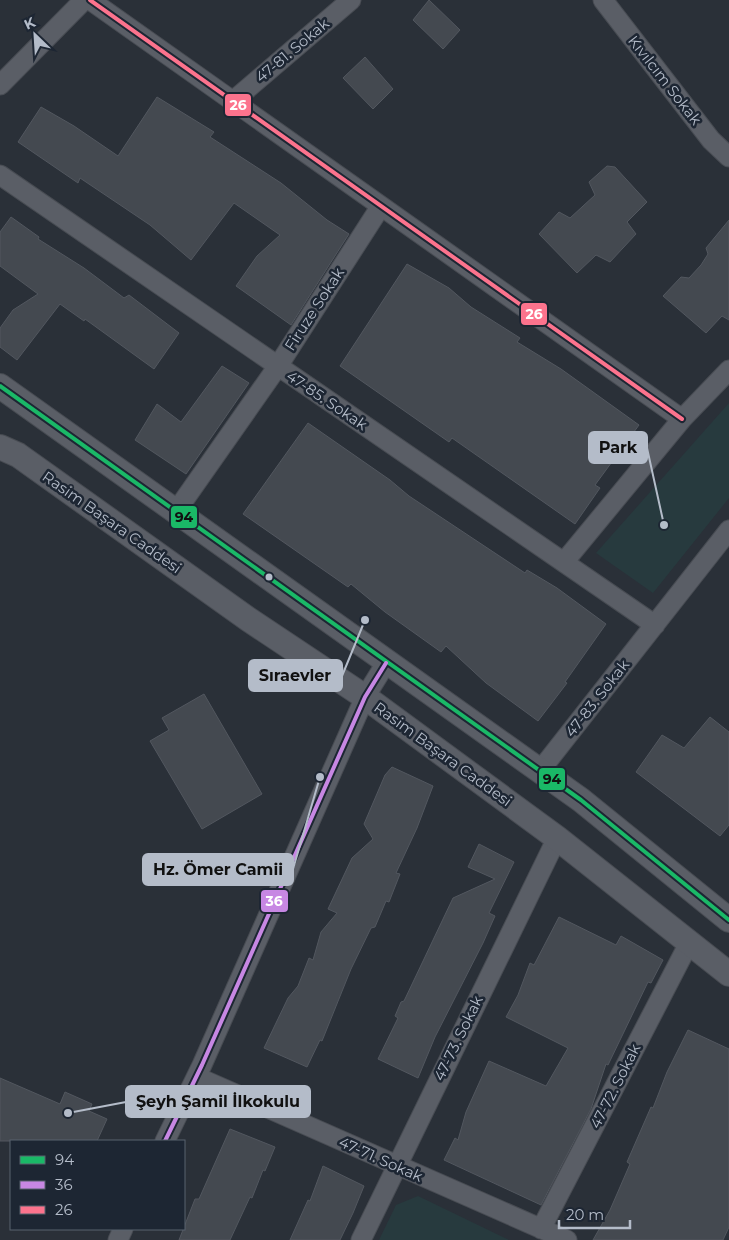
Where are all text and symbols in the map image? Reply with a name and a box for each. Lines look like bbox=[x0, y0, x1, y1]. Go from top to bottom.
north arrow bbox=[10, 10, 60, 60]
text: K bbox=[21, 13, 39, 34]
street label: 47-81. Sokak bbox=[251, 14, 333, 86]
street label: Kıvılcım Sokak bbox=[624, 31, 706, 129]
line badge: 26 bbox=[224, 93, 252, 117]
text: 26 bbox=[229, 96, 247, 114]
street label: Firuze Sokak bbox=[280, 264, 348, 354]
line badge: 26 bbox=[520, 302, 548, 326]
text: 26 bbox=[525, 305, 543, 323]
street label: 47-85. Sokak bbox=[283, 366, 371, 434]
callout: Park bbox=[589, 432, 647, 463]
text: Park bbox=[599, 438, 638, 457]
street label: Rasim Başara Caddesi bbox=[39, 467, 185, 577]
line badge: 94 bbox=[170, 505, 198, 529]
text: 94 bbox=[175, 508, 194, 526]
unlabelled marker bbox=[264, 572, 274, 582]
street label: 47-83. Sokak bbox=[561, 655, 633, 741]
callout: Sıraevler bbox=[249, 660, 342, 691]
text: Sıraevler bbox=[259, 666, 331, 685]
street label: Rasim Başara Caddesi bbox=[370, 698, 516, 810]
line badge: 94 bbox=[538, 767, 566, 791]
text: 94 bbox=[543, 770, 562, 788]
callout: Hz. Ömer Camii bbox=[143, 854, 293, 885]
text: Hz. Ömer Camii bbox=[153, 860, 283, 879]
line badge: 36 bbox=[260, 889, 289, 913]
text: 36 bbox=[264, 892, 283, 910]
street label: 47-73. Sokak bbox=[429, 992, 487, 1084]
street label: 47-72. Sokak bbox=[585, 1040, 645, 1132]
callout: Şeyh Şamil İlkokulu bbox=[126, 1086, 310, 1117]
text: Şeyh Şamil İlkokulu bbox=[136, 1092, 300, 1111]
street label: 47-71. Sokak bbox=[336, 1132, 426, 1186]
legend bbox=[10, 1140, 185, 1230]
text: 94 bbox=[55, 1150, 74, 1169]
text: 36 bbox=[55, 1175, 73, 1194]
scale bar bbox=[559, 1198, 630, 1230]
text: 26 bbox=[55, 1200, 73, 1219]
text: 20 m bbox=[566, 1205, 604, 1224]

